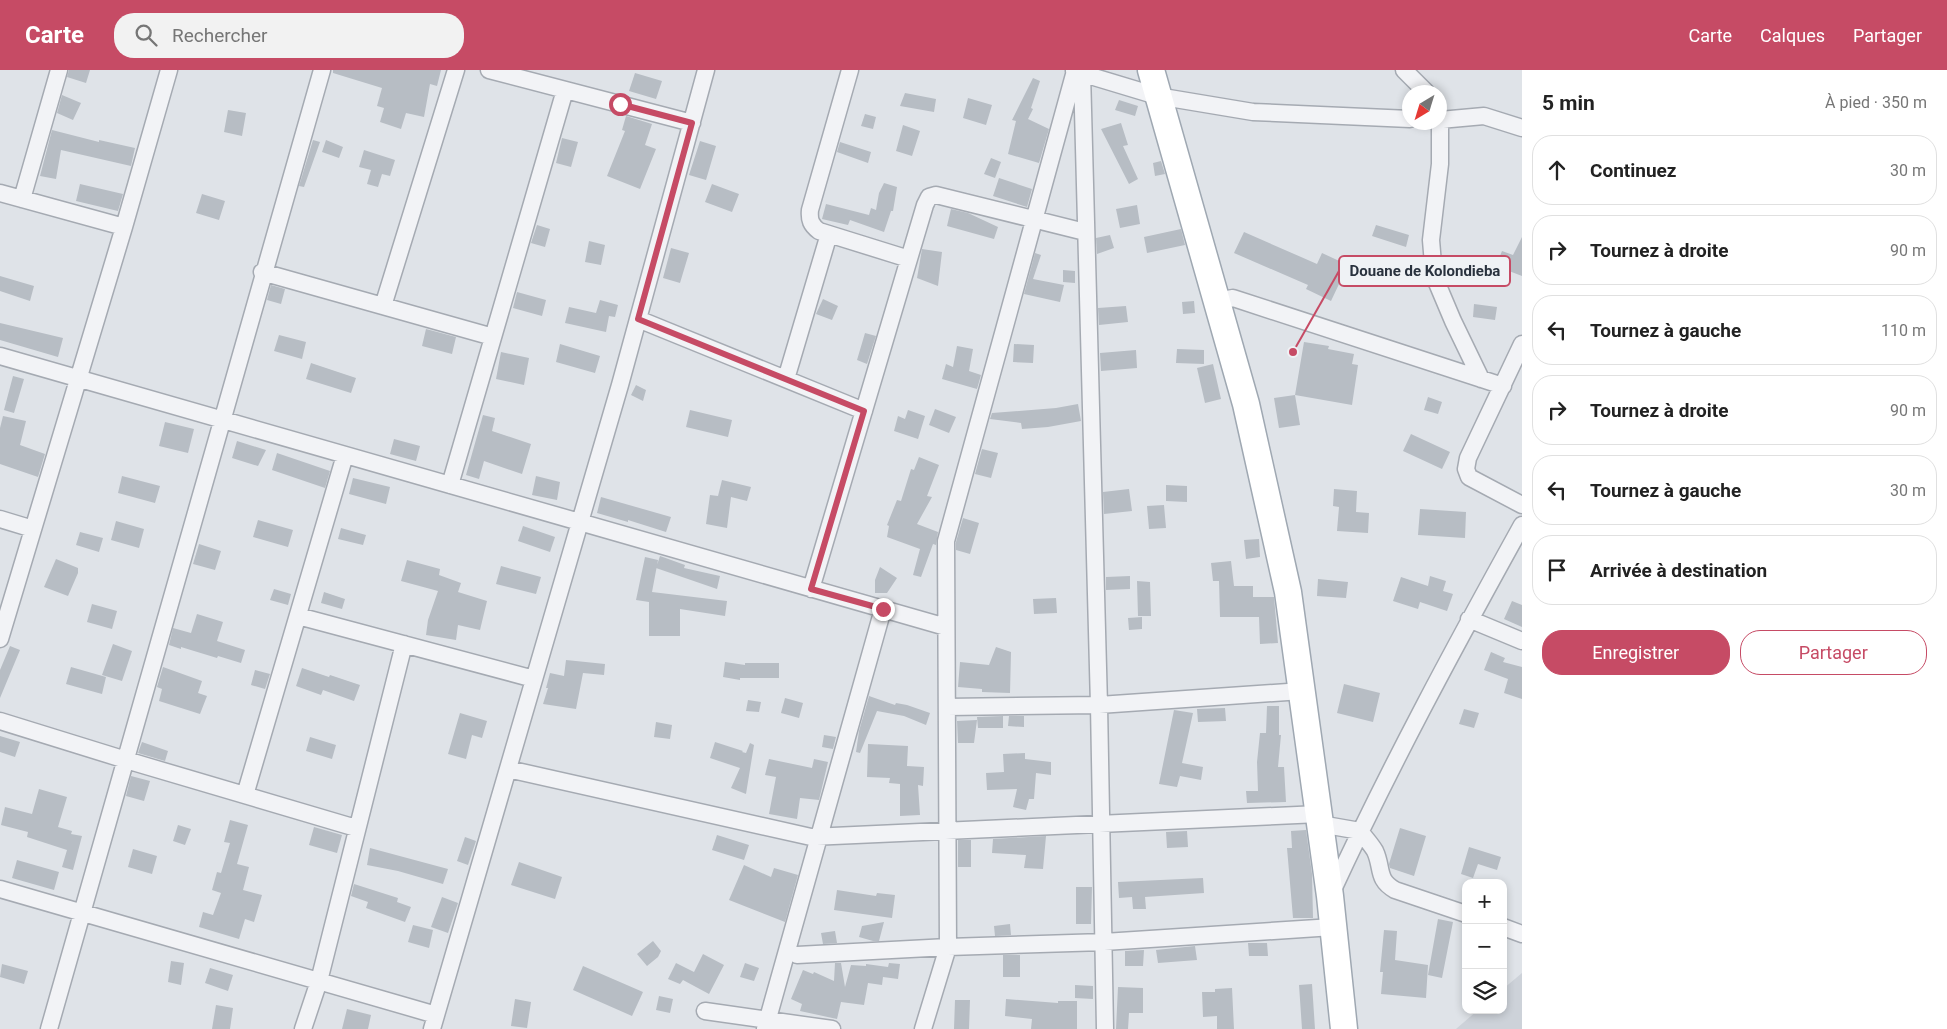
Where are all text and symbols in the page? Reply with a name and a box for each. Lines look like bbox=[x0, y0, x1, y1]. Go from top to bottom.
search box bbox=[114, 13, 464, 58]
text: Carte bbox=[25, 21, 84, 49]
icon: search bbox=[132, 21, 160, 49]
text: Rechercher bbox=[172, 24, 267, 47]
text: Carte bbox=[1689, 25, 1732, 46]
text: Calques bbox=[1760, 25, 1825, 46]
text: Partager bbox=[1853, 25, 1922, 46]
north arrow bbox=[1402, 85, 1447, 130]
text: 5 min bbox=[1542, 91, 1595, 115]
route start bbox=[609, 93, 632, 116]
text: À pied · 350 m bbox=[1825, 93, 1927, 112]
icon: ahead bbox=[1543, 156, 1571, 184]
text: Continuez bbox=[1590, 159, 1676, 182]
text: 30 m bbox=[1890, 161, 1926, 180]
icon: right bbox=[1543, 236, 1571, 264]
text: Tournez à droite bbox=[1590, 239, 1729, 262]
text: 90 m bbox=[1890, 241, 1926, 260]
callout: Douane de Kolondieba bbox=[1339, 256, 1510, 286]
text: Douane de Kolondieba bbox=[1350, 262, 1500, 280]
icon: left bbox=[1543, 316, 1571, 344]
text: Tournez à gauche bbox=[1590, 319, 1741, 342]
text: 110 m bbox=[1881, 321, 1926, 340]
icon: right bbox=[1543, 396, 1571, 424]
text: Tournez à droite bbox=[1590, 399, 1729, 422]
text: 90 m bbox=[1890, 401, 1926, 420]
icon: left bbox=[1543, 476, 1571, 504]
text: Tournez à gauche bbox=[1590, 479, 1741, 502]
text: 30 m bbox=[1890, 481, 1926, 500]
icon: arrive bbox=[1543, 556, 1571, 584]
text: Arrivée à destination bbox=[1590, 559, 1767, 582]
route end bbox=[872, 598, 895, 621]
button: Enregistrer bbox=[1542, 630, 1730, 675]
button: Partager bbox=[1740, 630, 1927, 675]
map controls bbox=[1462, 879, 1507, 1014]
button: + bbox=[1462, 879, 1507, 924]
button: − bbox=[1462, 924, 1507, 969]
button: layers bbox=[1462, 969, 1507, 1014]

